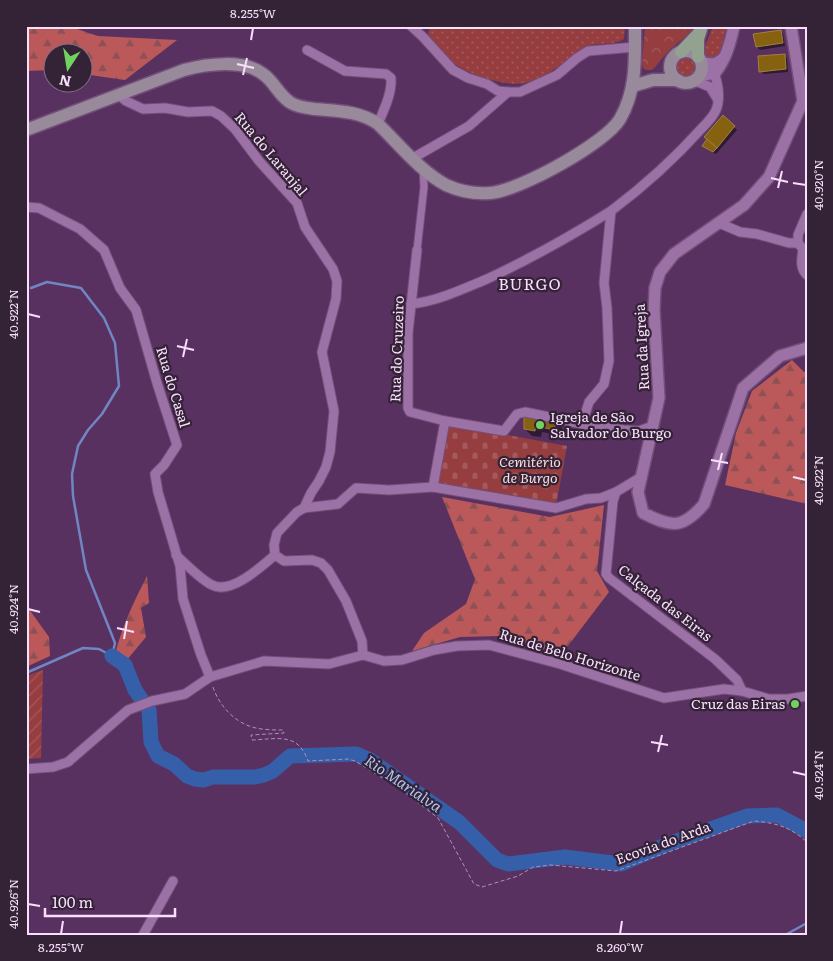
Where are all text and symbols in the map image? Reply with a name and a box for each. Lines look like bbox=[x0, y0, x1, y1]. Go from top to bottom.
text: 8.255°W bbox=[230, 4, 276, 22]
north arrow bbox=[42, 42, 92, 92]
text: N bbox=[57, 71, 73, 93]
street label: Rua do Laranjal bbox=[231, 107, 313, 200]
text: 40.920°N bbox=[809, 160, 827, 210]
district label: BURGO bbox=[498, 271, 562, 295]
text: 40.922°N bbox=[4, 289, 22, 339]
street label: Rua do Cruzeiro bbox=[384, 295, 408, 403]
street label: Rua da Igreja bbox=[629, 303, 653, 391]
street label: Rua do Casal bbox=[152, 344, 196, 430]
place label: Igreja de São Salvador do Burgo bbox=[550, 406, 671, 442]
marker: Igreja de São Salvador do Burgo bbox=[534, 419, 546, 431]
park label: Cemitério de Burgo bbox=[499, 451, 561, 487]
text: 40.922°N bbox=[809, 455, 827, 505]
street label: Calçada das Eiras bbox=[614, 559, 717, 645]
text: 40.924°N bbox=[4, 584, 22, 634]
street label: Rua de Belo Horizonte bbox=[497, 623, 643, 685]
place label: Cruz das Eiras bbox=[691, 693, 785, 713]
marker: Cruz das Eiras bbox=[789, 698, 801, 710]
water label: Rio Marialva bbox=[360, 748, 448, 818]
text: 40.924°N bbox=[809, 750, 827, 800]
street label: Ecovia do Arda bbox=[613, 816, 713, 868]
text: 40.926°N bbox=[4, 879, 22, 929]
scale bar bbox=[45, 886, 175, 918]
text: 100 m bbox=[52, 890, 93, 913]
text: 8.255°W bbox=[38, 938, 84, 956]
text: 8.260°W bbox=[596, 938, 644, 956]

